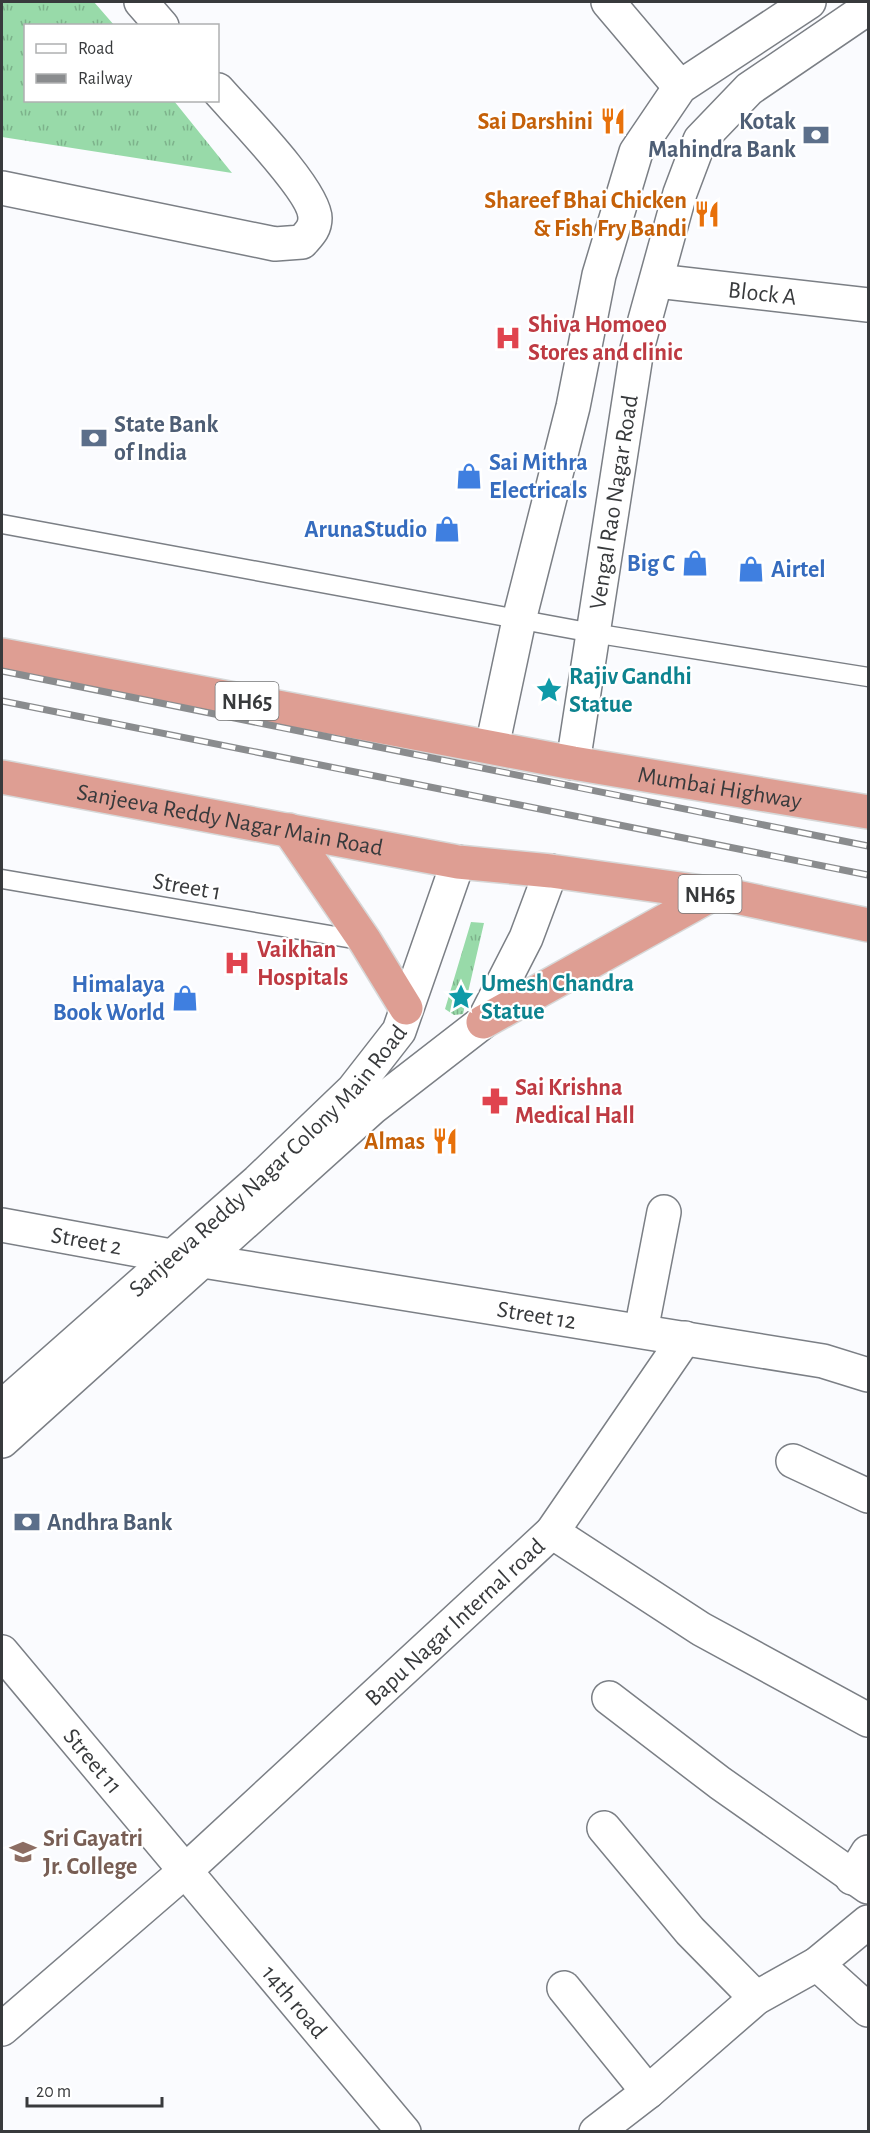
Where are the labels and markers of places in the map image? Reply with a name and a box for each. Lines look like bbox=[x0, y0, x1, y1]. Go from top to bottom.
restaurant icon: Sai Darshini bbox=[598, 106, 628, 136]
place label: Sai Darshini bbox=[477, 110, 593, 134]
place label: Kotak Mahindra Bank bbox=[648, 110, 796, 162]
bank icon: Kotak Mahindra Bank bbox=[801, 120, 831, 150]
place label: Shareef Bhai Chicken & Fish Fry Bandi bbox=[484, 189, 687, 241]
restaurant icon: Shareef Bhai Chicken & Fish Fry Bandi bbox=[692, 199, 722, 229]
place label: Shiva Homoeo Stores and clinic bbox=[528, 313, 682, 365]
hospital icon: Shiva Homoeo Stores and clinic bbox=[493, 323, 523, 353]
place label: State Bank of India bbox=[114, 413, 218, 465]
bank icon: State Bank of India bbox=[79, 423, 109, 453]
place label: Sai Mithra Electricals bbox=[489, 451, 588, 503]
shop icon: Sai Mithra Electricals bbox=[454, 461, 484, 491]
shop icon: ArunaStudio bbox=[432, 514, 462, 544]
place label: ArunaStudio bbox=[304, 518, 427, 542]
shop icon: Big C bbox=[680, 548, 710, 578]
place label: Big C bbox=[627, 552, 676, 576]
shop icon: Airtel bbox=[736, 554, 766, 584]
place label: Airtel bbox=[771, 558, 826, 582]
place label: Rajiv Gandhi Statue bbox=[569, 665, 692, 717]
place icon: Rajiv Gandhi Statue bbox=[534, 675, 564, 705]
place label: Vaikhan Hospitals bbox=[257, 938, 348, 990]
hospital icon: Vaikhan Hospitals bbox=[222, 948, 252, 978]
place label: Umesh Chandra Statue bbox=[481, 972, 634, 1024]
place label: Himalaya Book World bbox=[53, 973, 165, 1025]
place icon: Umesh Chandra Statue bbox=[446, 982, 476, 1012]
shop icon: Himalaya Book World bbox=[170, 983, 200, 1013]
place label: Sai Krishna Medical Hall bbox=[515, 1076, 635, 1128]
pharmacy icon: Sai Krishna Medical Hall bbox=[480, 1086, 510, 1116]
restaurant icon: Almas bbox=[430, 1126, 460, 1156]
place label: Almas bbox=[364, 1130, 425, 1154]
bank icon: Andhra Bank bbox=[12, 1507, 42, 1537]
place label: Andhra Bank bbox=[47, 1511, 172, 1535]
place label: Sri Gayatri Jr. College bbox=[43, 1827, 143, 1879]
school or university icon: Sri Gayatri Jr. College bbox=[8, 1837, 38, 1867]

